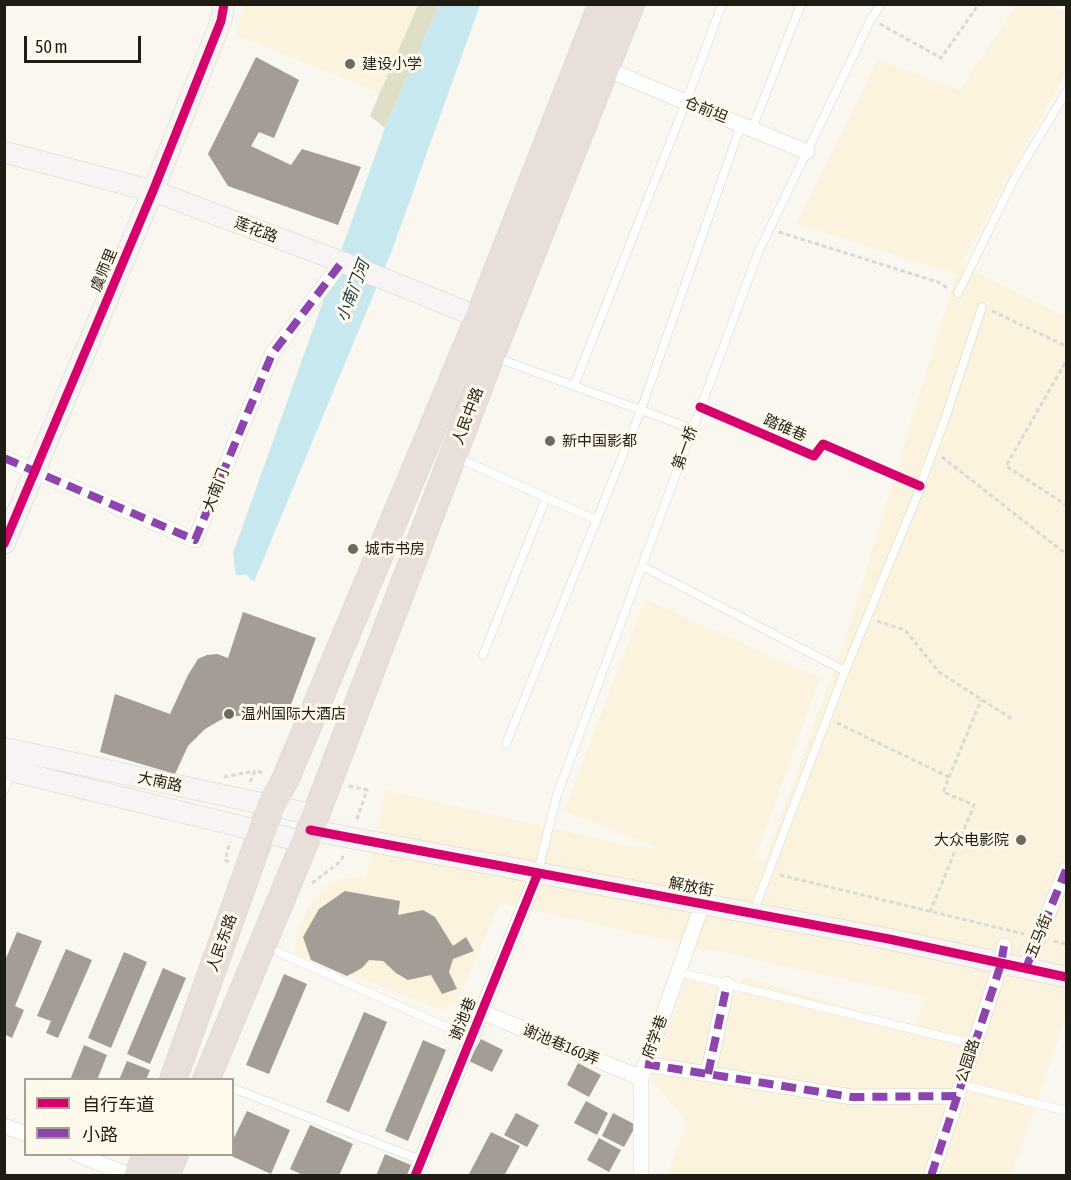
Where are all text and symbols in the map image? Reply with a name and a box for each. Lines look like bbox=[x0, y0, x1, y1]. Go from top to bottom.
scale bar bbox=[27, 24, 144, 62]
text: 50 m bbox=[35, 36, 67, 57]
place label: 建设小学 bbox=[362, 55, 422, 73]
marker: 建设小学 bbox=[343, 57, 357, 71]
street label: 仓前坦 bbox=[682, 93, 730, 127]
street label: 莲花路 bbox=[232, 214, 280, 246]
street label: 虞师里 bbox=[87, 246, 121, 294]
water label: 小南门河 bbox=[333, 258, 373, 324]
street label: 人民中路 bbox=[449, 385, 487, 447]
street label: 踏碓巷 bbox=[761, 411, 809, 445]
street label: 第一桥 bbox=[669, 424, 701, 472]
place label: 新中国影都 bbox=[562, 432, 637, 450]
marker: 新中国影都 bbox=[543, 434, 557, 448]
street label: 大南门 bbox=[199, 466, 233, 514]
place label: 城市书房 bbox=[365, 540, 425, 558]
marker: 城市书房 bbox=[346, 542, 360, 556]
place label: 温州国际大酒店 bbox=[241, 705, 346, 723]
marker: 温州国际大酒店 bbox=[222, 707, 236, 721]
street label: 大南路 bbox=[136, 769, 184, 795]
place label: 大众电影院 bbox=[934, 831, 1009, 849]
marker: 大众电影院 bbox=[1014, 833, 1028, 847]
street label: 解放街 bbox=[667, 874, 715, 900]
street label: 人民东路 bbox=[203, 912, 241, 974]
street label: 五马街 bbox=[1022, 912, 1056, 960]
street label: 谢池巷 bbox=[446, 995, 480, 1043]
street label: 府学巷 bbox=[639, 1013, 671, 1061]
street label: 谢池巷160弄 bbox=[520, 1021, 602, 1069]
street label: 公园路 bbox=[952, 1037, 984, 1085]
legend bbox=[24, 1078, 234, 1156]
text: 自行车道 bbox=[82, 1094, 154, 1115]
text: 小路 bbox=[82, 1124, 118, 1145]

